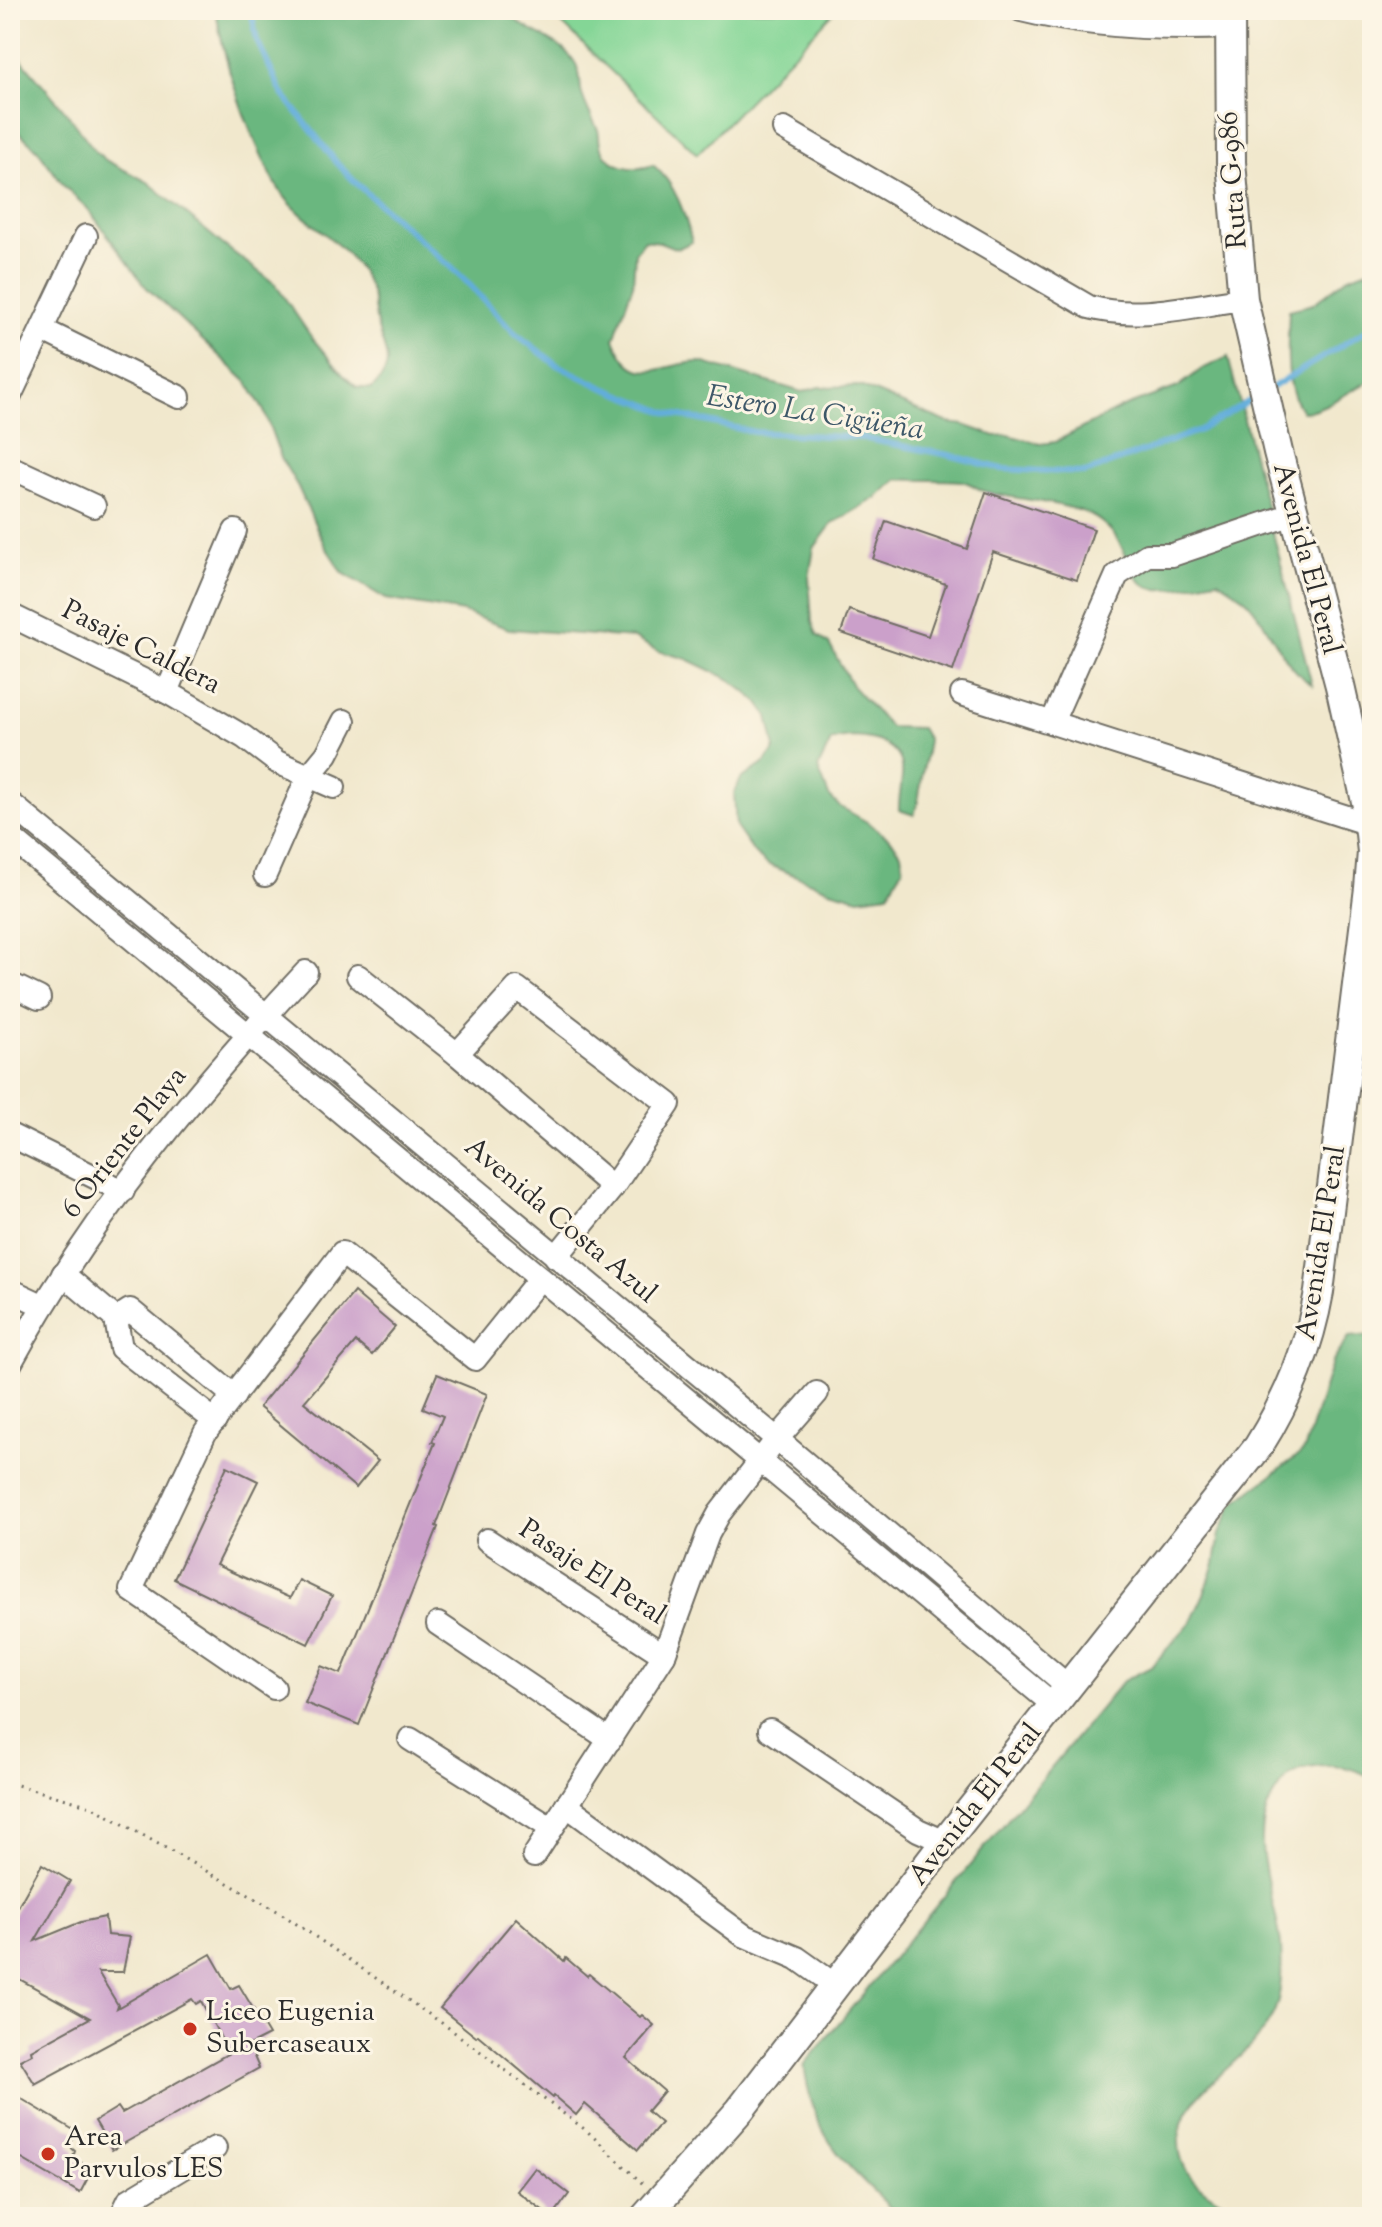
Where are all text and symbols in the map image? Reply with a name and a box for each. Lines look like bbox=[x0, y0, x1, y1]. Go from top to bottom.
street label: Ruta G-986 bbox=[1209, 110, 1259, 250]
water label: Estero La Cigüeña bbox=[703, 376, 927, 452]
street label: Avenida El Peral bbox=[1261, 459, 1351, 659]
street label: Pasaje Caldera bbox=[55, 591, 227, 705]
street label: 6 Oriente Playa bbox=[53, 1059, 197, 1227]
street label: Avenida Costa Azul bbox=[455, 1128, 665, 1314]
street label: Avenida El Peral bbox=[1287, 1143, 1357, 1343]
street label: Pasaje El Peral bbox=[511, 1510, 674, 1636]
street label: Avenida El Peral bbox=[900, 1715, 1052, 1895]
place label: Liceo Eugenia Subercaseaux bbox=[206, 1993, 375, 2065]
marker: Liceo Eugenia Subercaseaux bbox=[181, 2020, 199, 2038]
place label: Area Parvulos LES bbox=[64, 2118, 224, 2190]
marker: Area Parvulos LES bbox=[39, 2145, 57, 2163]

